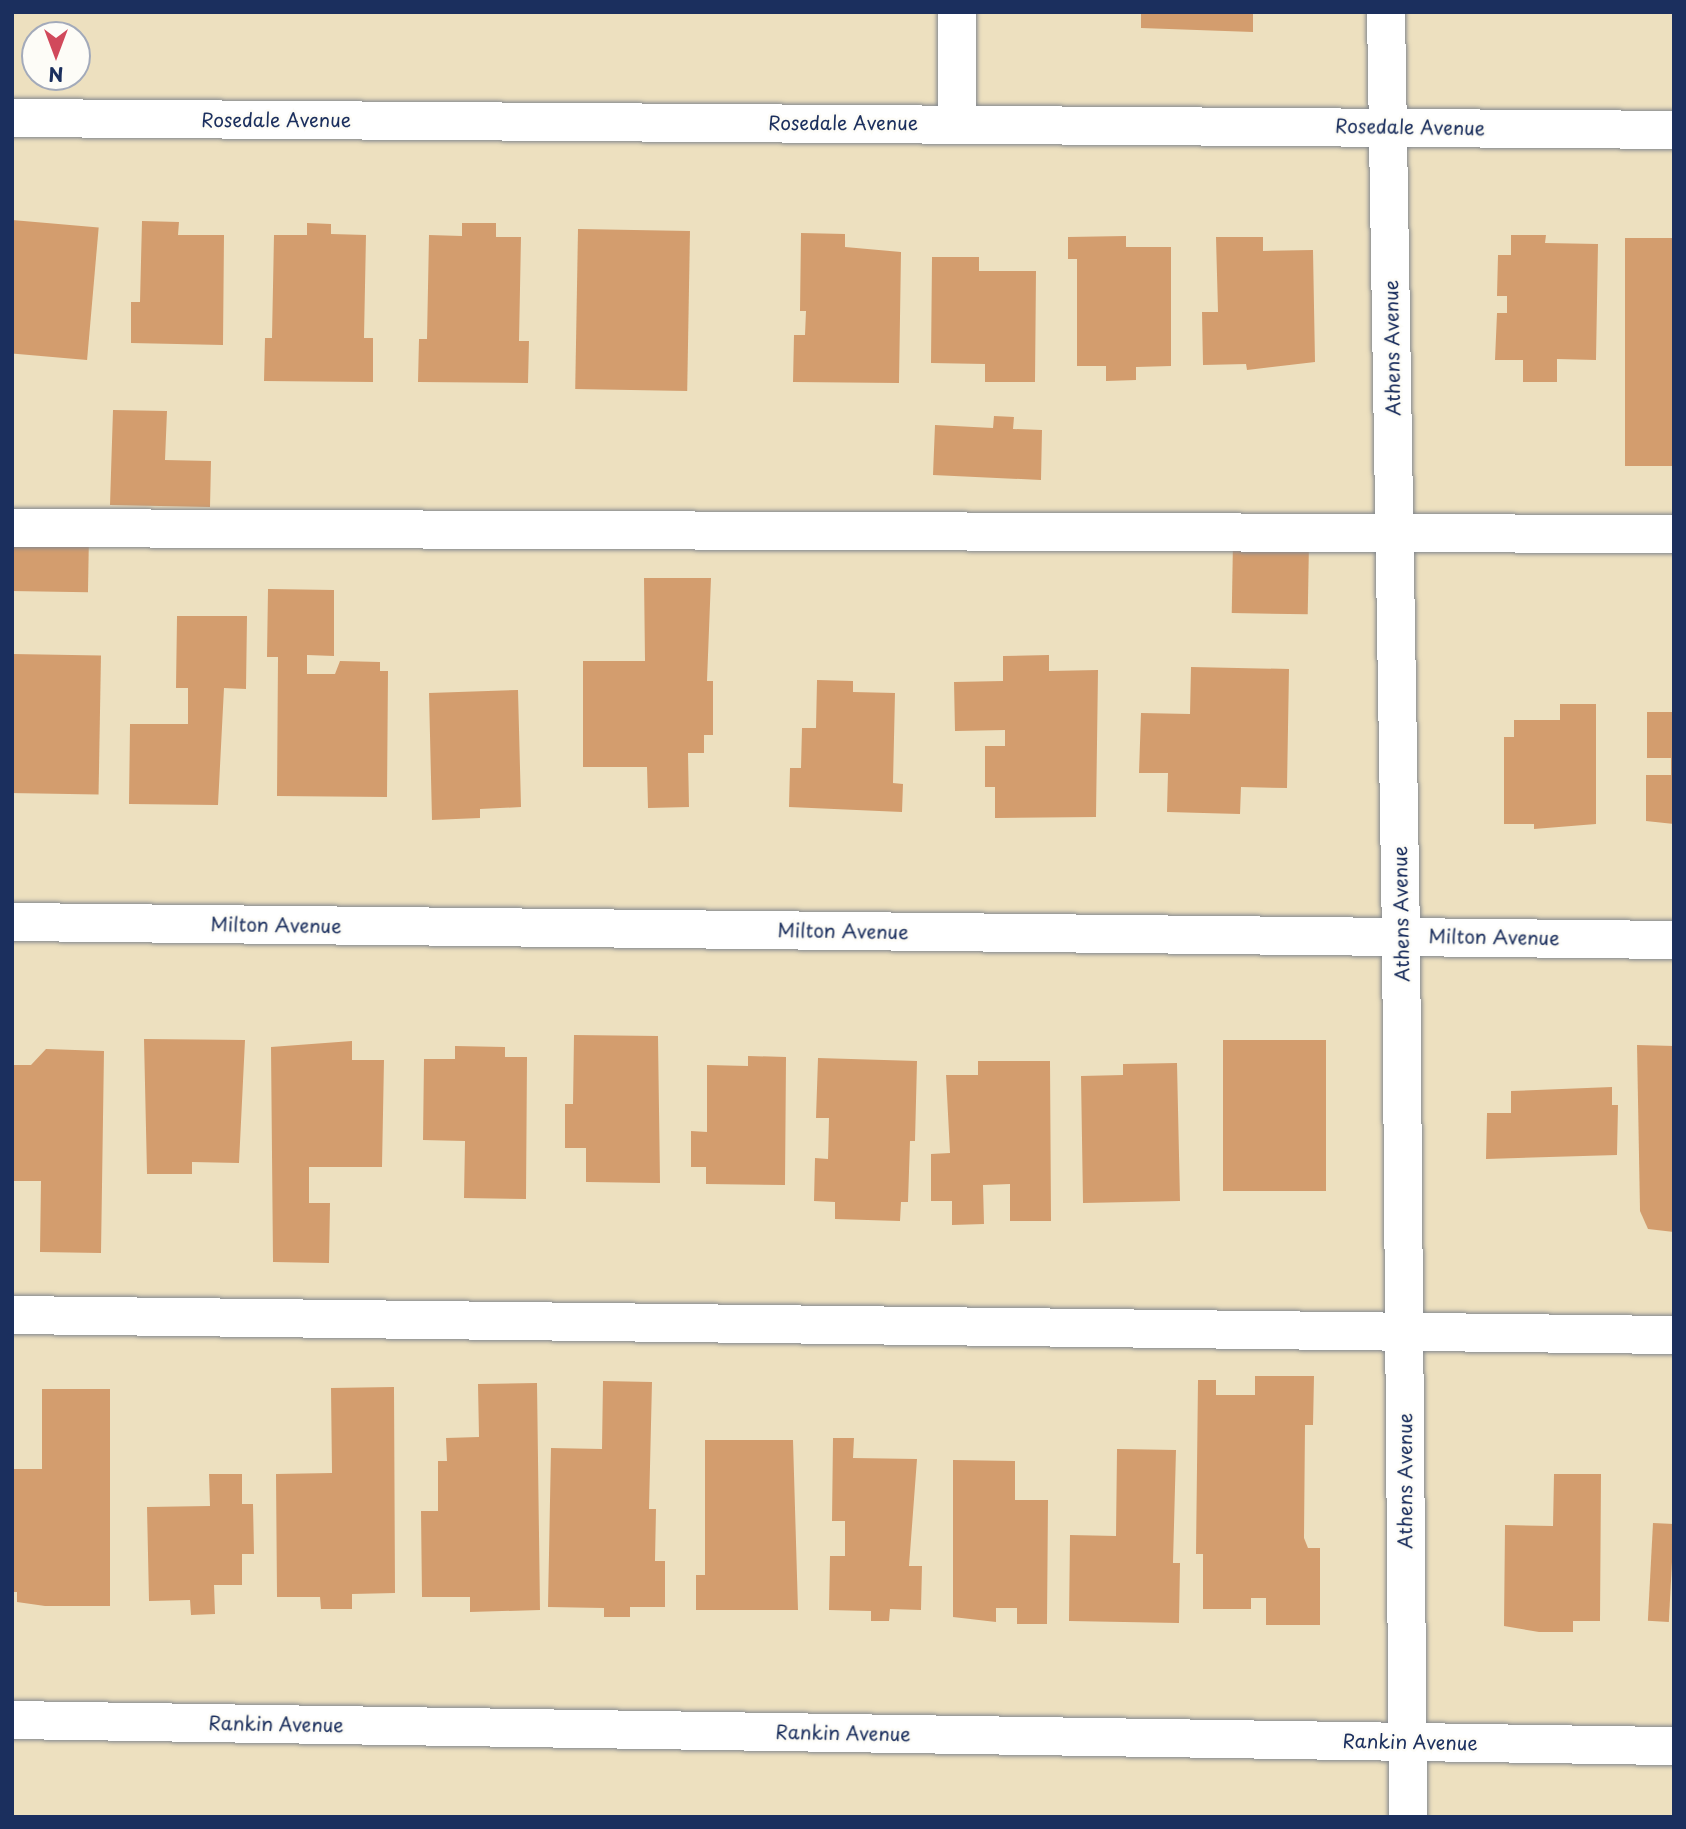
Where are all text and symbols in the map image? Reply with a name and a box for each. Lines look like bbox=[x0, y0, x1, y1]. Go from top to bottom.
north arrow bbox=[21, 21, 91, 91]
text: N bbox=[48, 61, 64, 89]
street label: Rosedale Avenue bbox=[201, 109, 351, 131]
street label: Rosedale Avenue bbox=[768, 112, 918, 134]
street label: Rosedale Avenue bbox=[1334, 114, 1486, 140]
street label: Athens Avenue bbox=[1379, 281, 1405, 415]
street label: Athens Avenue bbox=[1388, 847, 1414, 981]
street label: Milton Avenue bbox=[211, 912, 341, 938]
street label: Milton Avenue bbox=[778, 918, 908, 944]
street label: Milton Avenue bbox=[1429, 924, 1559, 950]
street label: Athens Avenue bbox=[1394, 1414, 1416, 1548]
street label: Rankin Avenue bbox=[208, 1711, 344, 1737]
street label: Rankin Avenue bbox=[775, 1720, 911, 1746]
street label: Rankin Avenue bbox=[1342, 1729, 1478, 1755]

